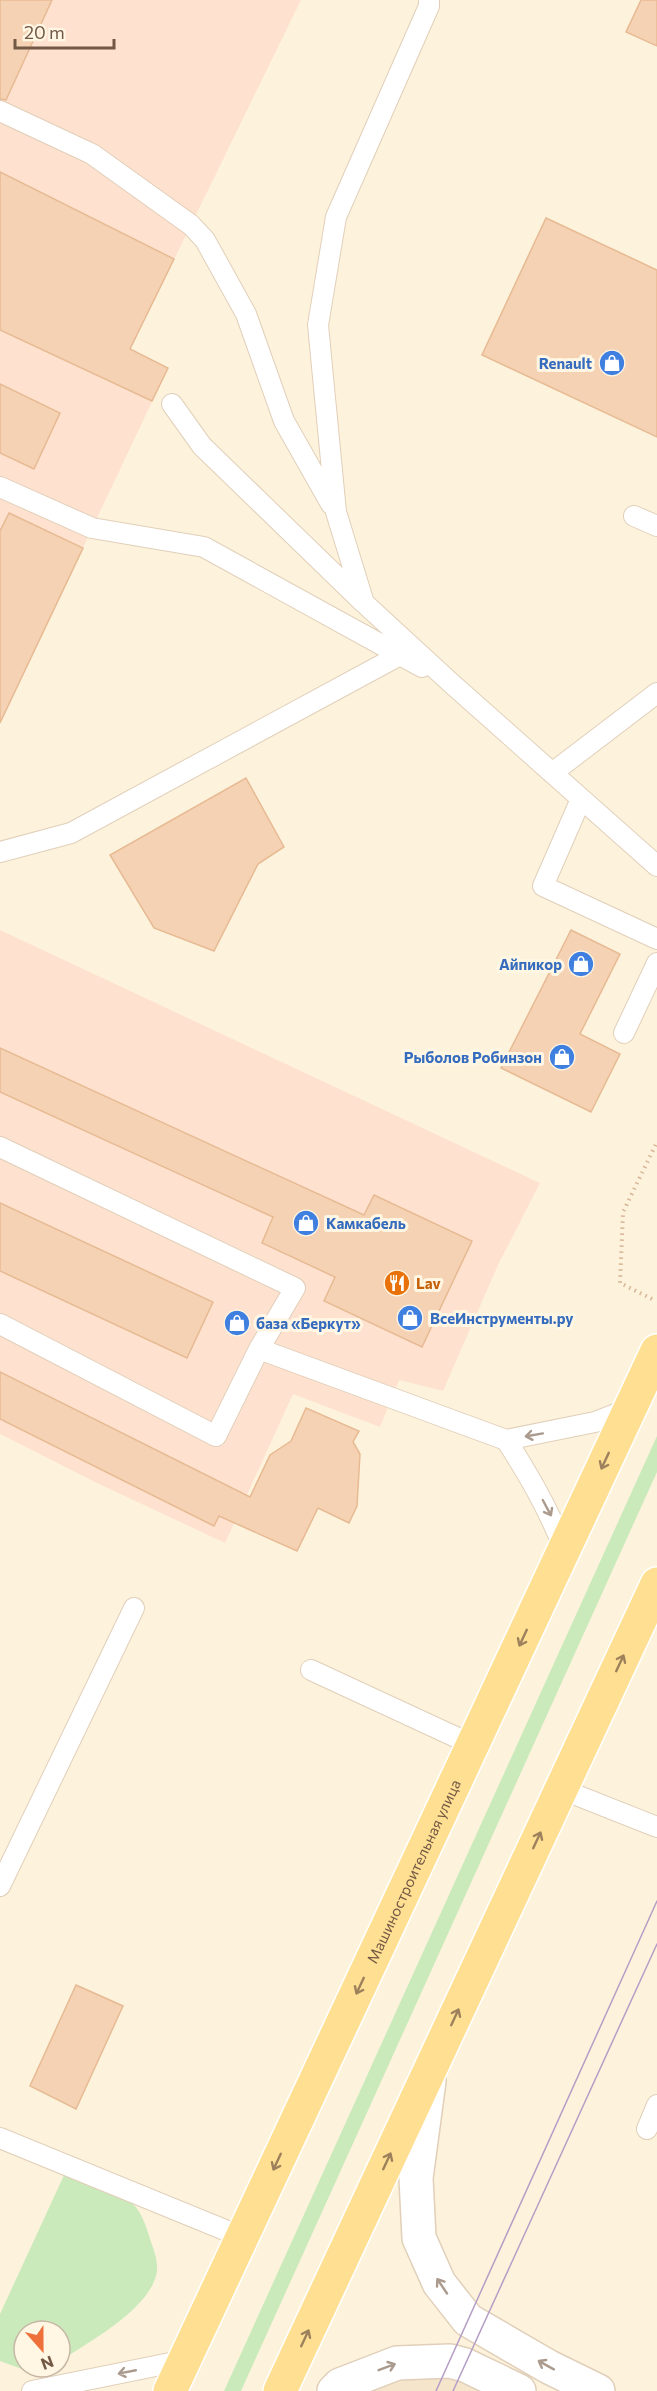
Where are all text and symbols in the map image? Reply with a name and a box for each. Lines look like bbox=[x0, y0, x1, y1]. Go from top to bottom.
scale bar bbox=[15, 12, 114, 50]
text: 20 m bbox=[24, 21, 65, 43]
shop icon: Renault bbox=[597, 348, 627, 378]
place label: Renault bbox=[539, 354, 592, 372]
shop icon: Айпикор bbox=[566, 949, 596, 979]
place label: Айпикор bbox=[499, 955, 562, 973]
shop icon: Рыболов Робинзон bbox=[547, 1042, 577, 1072]
place label: Рыболов Робинзон bbox=[404, 1048, 542, 1066]
shop icon: Камкабель bbox=[291, 1208, 321, 1238]
place label: Камкабель bbox=[326, 1214, 406, 1232]
restaurant icon: Lav bbox=[382, 1268, 412, 1298]
place label: Lav bbox=[416, 1274, 441, 1292]
shop icon: ВсеИнструменты.ру bbox=[395, 1303, 425, 1333]
shop icon: база «Беркут» bbox=[222, 1308, 252, 1338]
place label: ВсеИнструменты.ру bbox=[430, 1309, 574, 1327]
place label: база «Беркут» bbox=[256, 1314, 361, 1332]
one-way arrow bbox=[525, 1430, 545, 1441]
one-way arrow bbox=[599, 1452, 611, 1470]
one-way arrow bbox=[542, 1499, 553, 1517]
one-way arrow bbox=[516, 1628, 528, 1646]
one-way arrow bbox=[614, 1655, 626, 1673]
street label: Машиностроительная улица bbox=[363, 1776, 464, 1966]
one-way arrow bbox=[532, 1832, 544, 1850]
one-way arrow bbox=[354, 1976, 366, 1994]
one-way arrow bbox=[450, 2008, 461, 2026]
one-way arrow bbox=[271, 2153, 283, 2171]
one-way arrow bbox=[382, 2153, 394, 2171]
one-way arrow bbox=[436, 2278, 449, 2295]
north arrow bbox=[12, 2319, 72, 2379]
one-way arrow bbox=[299, 2330, 311, 2348]
text: N bbox=[39, 2352, 57, 2374]
one-way arrow bbox=[537, 2358, 554, 2370]
one-way arrow bbox=[377, 2360, 395, 2371]
one-way arrow bbox=[118, 2367, 138, 2378]

